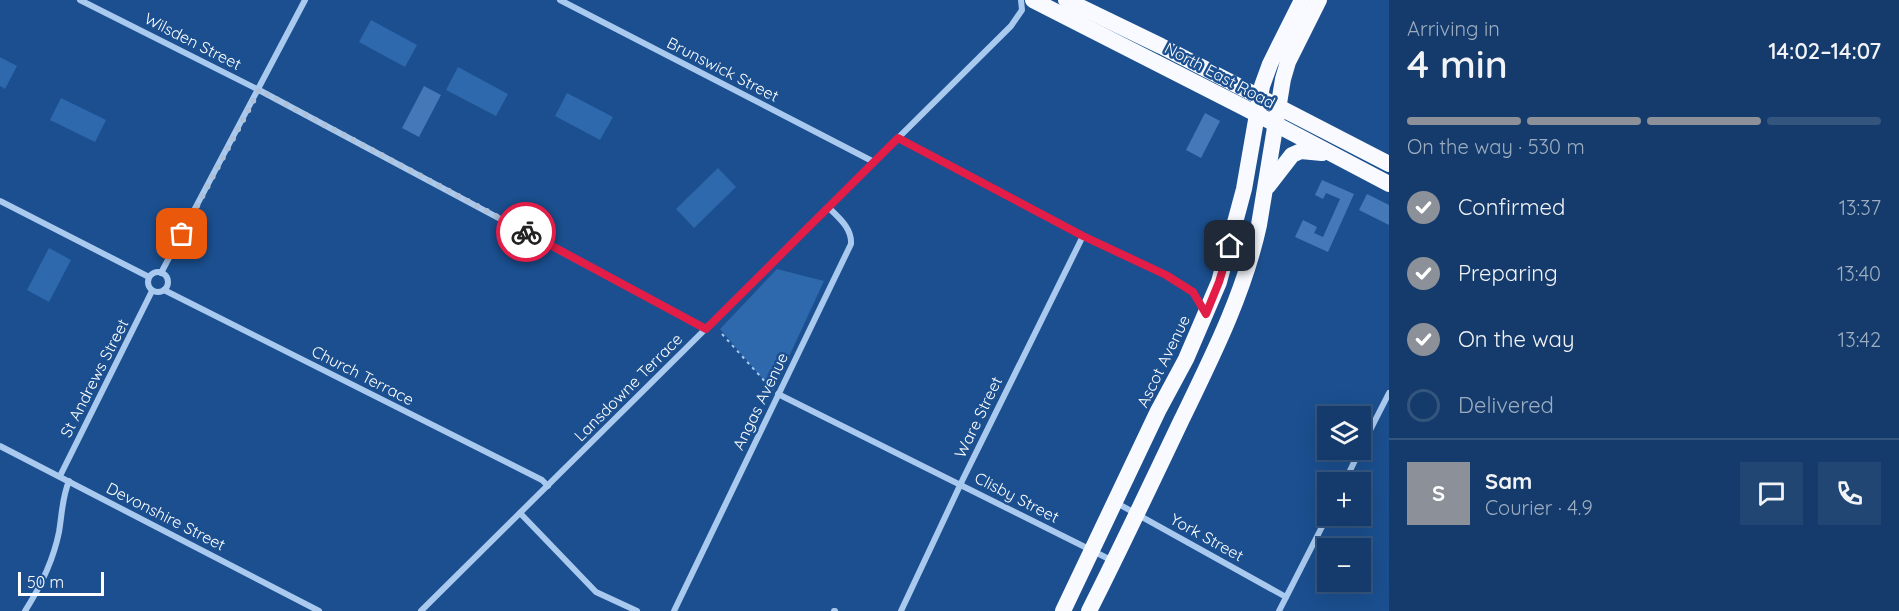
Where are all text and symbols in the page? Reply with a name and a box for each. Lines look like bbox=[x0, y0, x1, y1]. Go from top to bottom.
street label: Wilsden Street bbox=[141, 8, 245, 74]
text: Arriving in bbox=[1407, 16, 1500, 41]
street label: Brunswick Street bbox=[664, 32, 782, 106]
street label: North East Road bbox=[1161, 37, 1279, 113]
text: 14:02–14:07 bbox=[1768, 37, 1881, 65]
text: 4 min bbox=[1407, 39, 1508, 88]
text: On the way · 530 m bbox=[1407, 134, 1585, 159]
icon: check bbox=[1407, 191, 1440, 224]
text: Confirmed bbox=[1458, 193, 1565, 221]
text: 13:37 bbox=[1839, 195, 1881, 220]
courier bbox=[496, 202, 556, 262]
pin bbox=[156, 208, 207, 259]
icon: bike bbox=[510, 216, 543, 249]
icon: bag bbox=[165, 217, 198, 250]
pin bbox=[1204, 220, 1255, 271]
icon: home bbox=[1213, 229, 1246, 262]
icon: check bbox=[1407, 257, 1440, 290]
text: Preparing bbox=[1458, 259, 1558, 287]
text: 13:40 bbox=[1837, 261, 1881, 286]
street label: Ascot Avenue bbox=[1132, 312, 1194, 410]
street label: St Andrews Street bbox=[55, 315, 133, 441]
icon: check bbox=[1407, 323, 1440, 356]
text: On the way bbox=[1458, 325, 1574, 353]
text: 13:42 bbox=[1838, 327, 1881, 352]
street label: Lansdowne Terrace bbox=[570, 329, 686, 445]
street label: Church Terrace bbox=[309, 341, 417, 409]
street label: Angas Avenue bbox=[728, 349, 792, 453]
street label: Ware Street bbox=[950, 373, 1006, 461]
text: Delivered bbox=[1458, 391, 1554, 419]
map controls bbox=[1317, 406, 1371, 592]
button: layers bbox=[1317, 406, 1371, 460]
button: chat bbox=[1740, 462, 1803, 525]
button: phone bbox=[1818, 462, 1881, 525]
street label: Clisby Street bbox=[972, 467, 1062, 527]
text: Sam bbox=[1485, 467, 1532, 495]
button: + bbox=[1317, 472, 1371, 526]
street label: Devonshire Street bbox=[103, 477, 229, 555]
text: S bbox=[1432, 479, 1445, 507]
text: Courier · 4.9 bbox=[1485, 495, 1593, 520]
street label: York Street bbox=[1167, 509, 1247, 565]
button: − bbox=[1317, 538, 1371, 592]
scale bar bbox=[18, 569, 104, 596]
text: 50 m bbox=[27, 572, 64, 592]

